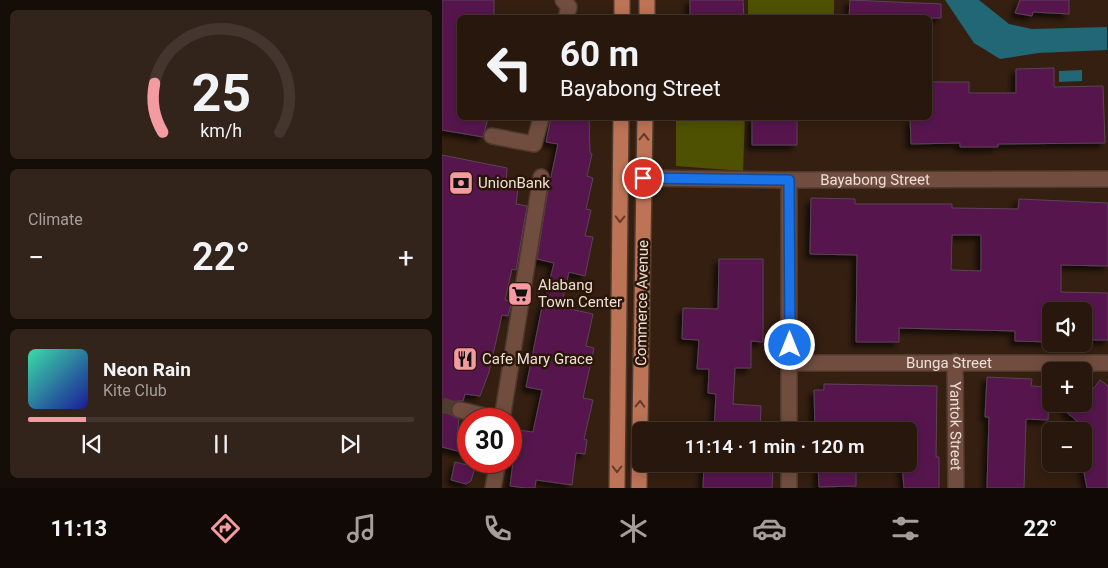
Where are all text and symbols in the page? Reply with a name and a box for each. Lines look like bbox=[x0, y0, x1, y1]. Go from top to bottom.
text: 60 m bbox=[560, 34, 639, 75]
icon: left bbox=[477, 35, 542, 100]
text: 25 bbox=[191, 63, 251, 124]
text: Bayabong Street bbox=[560, 76, 721, 101]
text: km/h bbox=[200, 120, 242, 141]
one-way arrow bbox=[639, 133, 649, 140]
pin bbox=[622, 157, 664, 199]
icon: arrive bbox=[629, 164, 657, 192]
bank icon: UnionBank bbox=[448, 170, 474, 196]
street label: Bayabong Street bbox=[820, 171, 930, 189]
place label: UnionBank bbox=[478, 174, 550, 192]
text: Climate bbox=[28, 210, 83, 229]
one-way arrow bbox=[614, 215, 625, 223]
text: 22° bbox=[192, 235, 250, 279]
street label: Commerce Avenue bbox=[632, 240, 652, 366]
text: − bbox=[28, 241, 44, 274]
text: + bbox=[398, 241, 414, 274]
place label: Alabang Town Center bbox=[538, 276, 622, 311]
supermarket icon: Alabang Town Center bbox=[507, 281, 533, 307]
map controls bbox=[1042, 302, 1092, 472]
button: sound bbox=[1042, 302, 1092, 352]
position arrow bbox=[763, 318, 815, 370]
restaurant icon: Cafe Mary Grace bbox=[452, 346, 478, 372]
place label: Cafe Mary Grace bbox=[482, 350, 593, 368]
street label: Bunga Street bbox=[906, 354, 992, 372]
text: Neon Rain bbox=[103, 358, 191, 381]
button: + bbox=[1042, 362, 1092, 412]
text: Kite Club bbox=[103, 381, 167, 400]
street label: Yantok Street bbox=[946, 381, 965, 471]
one-way arrow bbox=[635, 400, 645, 408]
speed limit sign: 30 bbox=[457, 408, 522, 473]
button: − bbox=[1042, 422, 1092, 472]
icon: previous bbox=[78, 430, 106, 458]
icon: pause bbox=[207, 430, 235, 458]
icon: next bbox=[336, 430, 364, 458]
text: 11:14 · 1 min · 120 m bbox=[684, 435, 865, 458]
one-way arrow bbox=[612, 465, 622, 473]
icon: directions bbox=[208, 511, 243, 546]
icon: music bbox=[344, 511, 379, 546]
icon: phone bbox=[480, 511, 515, 546]
icon: climate bbox=[616, 511, 651, 546]
icon: car bbox=[752, 511, 787, 546]
icon: filters bbox=[888, 511, 923, 546]
text: 11:13 bbox=[50, 516, 107, 541]
text: 22° bbox=[1024, 516, 1057, 541]

